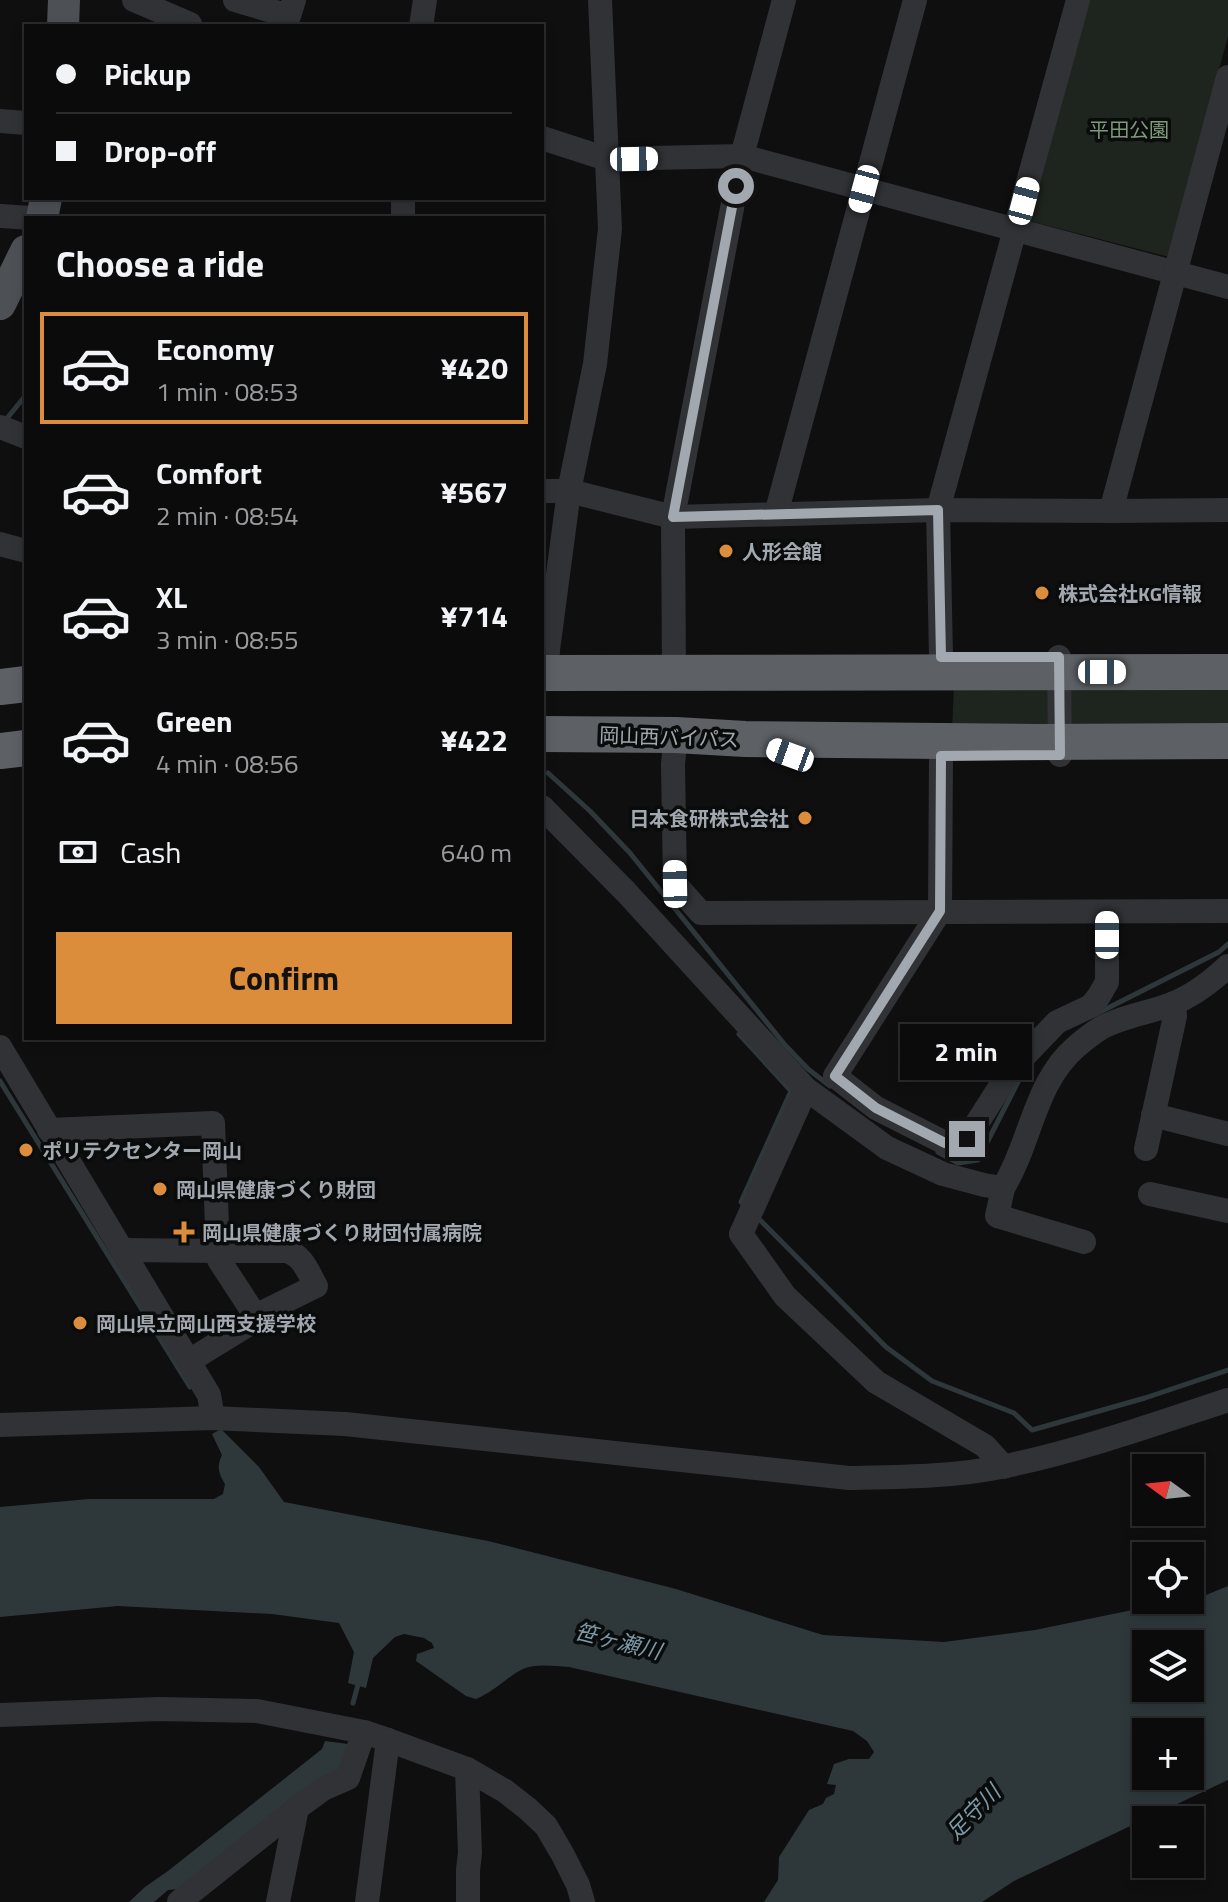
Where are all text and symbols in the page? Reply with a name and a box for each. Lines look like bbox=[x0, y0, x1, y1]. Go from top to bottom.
text: Pickup bbox=[104, 51, 191, 97]
park label: 平田公園 bbox=[1089, 114, 1169, 145]
text: Drop-off bbox=[104, 128, 216, 174]
car bbox=[610, 147, 658, 171]
car bbox=[846, 163, 882, 215]
route start bbox=[718, 168, 754, 204]
car bbox=[1006, 175, 1042, 227]
text: Choose a ride bbox=[56, 236, 264, 291]
text: Economy bbox=[156, 326, 274, 372]
icon: car bbox=[60, 332, 132, 404]
text: ¥420 bbox=[441, 345, 508, 391]
text: 1 min · 08:53 bbox=[156, 372, 299, 411]
text: Comfort bbox=[156, 450, 262, 496]
icon: car bbox=[60, 456, 132, 528]
text: ¥567 bbox=[441, 469, 508, 515]
text: 2 min · 08:54 bbox=[156, 496, 299, 535]
place label: 人形会館 bbox=[742, 536, 822, 567]
marker: 人形会館 bbox=[717, 542, 735, 560]
text: XL bbox=[156, 574, 187, 620]
place label: 株式会社KG情報 bbox=[1058, 578, 1202, 609]
icon: car bbox=[60, 580, 132, 652]
marker: 株式会社KG情報 bbox=[1033, 584, 1051, 602]
text: ¥714 bbox=[441, 593, 508, 639]
text: 3 min · 08:55 bbox=[156, 620, 299, 659]
car bbox=[1078, 660, 1126, 684]
text: Green bbox=[156, 698, 233, 744]
icon: car bbox=[60, 704, 132, 776]
text: ¥422 bbox=[441, 717, 508, 763]
street label: 岡山西バイパス bbox=[599, 719, 739, 755]
car bbox=[763, 736, 817, 774]
text: 4 min · 08:56 bbox=[156, 744, 299, 783]
place label: 日本食研株式会社 bbox=[629, 803, 789, 834]
marker: 日本食研株式会社 bbox=[796, 809, 814, 827]
text: Cash bbox=[120, 829, 181, 875]
icon: cash bbox=[56, 830, 100, 874]
text: 640 m bbox=[441, 833, 512, 872]
car bbox=[663, 860, 687, 908]
car bbox=[1095, 911, 1119, 959]
button: Confirm bbox=[56, 932, 512, 1024]
callout: 2 min bbox=[901, 1023, 1033, 1079]
text: 2 min bbox=[934, 1032, 998, 1071]
route end bbox=[949, 1121, 985, 1157]
place label: ポリテクセンター岡山 bbox=[42, 1135, 242, 1166]
marker: ポリテクセンター岡山 bbox=[17, 1141, 35, 1159]
place label: 岡山県健康づくり財団 bbox=[176, 1174, 376, 1205]
marker: 岡山県健康づくり財団 bbox=[151, 1180, 169, 1198]
place label: 岡山県健康づくり財団付属病院 bbox=[202, 1217, 482, 1248]
marker: 岡山県健康づくり財団付属病院 bbox=[173, 1221, 195, 1243]
place label: 岡山県立岡山西支援学校 bbox=[96, 1308, 316, 1339]
marker: 岡山県立岡山西支援学校 bbox=[71, 1314, 89, 1332]
north arrow bbox=[1132, 1454, 1204, 1526]
map controls bbox=[1132, 1454, 1204, 1878]
button: locate bbox=[1132, 1542, 1204, 1614]
water label: 笹ヶ瀬川 bbox=[571, 1614, 667, 1669]
button: layers bbox=[1132, 1630, 1204, 1702]
button: + bbox=[1132, 1718, 1204, 1790]
water label: 足守川 bbox=[938, 1775, 1010, 1848]
button: − bbox=[1132, 1806, 1204, 1878]

